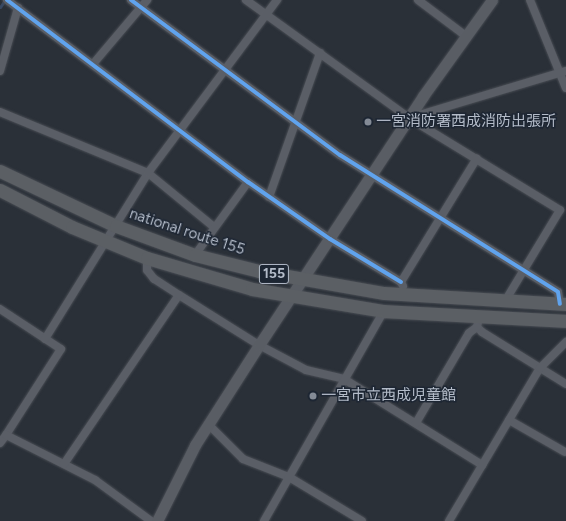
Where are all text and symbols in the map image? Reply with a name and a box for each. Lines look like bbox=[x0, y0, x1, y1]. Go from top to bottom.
place label: 一宮消防署西成消防出張所 bbox=[376, 113, 556, 131]
marker: 一宮消防署西成消防出張所 bbox=[363, 117, 373, 127]
street label: national route 155 bbox=[127, 205, 247, 259]
road number: 155 bbox=[258, 262, 290, 286]
place label: 一宮市立西成児童館 bbox=[321, 387, 456, 405]
marker: 一宮市立西成児童館 bbox=[308, 391, 318, 401]

